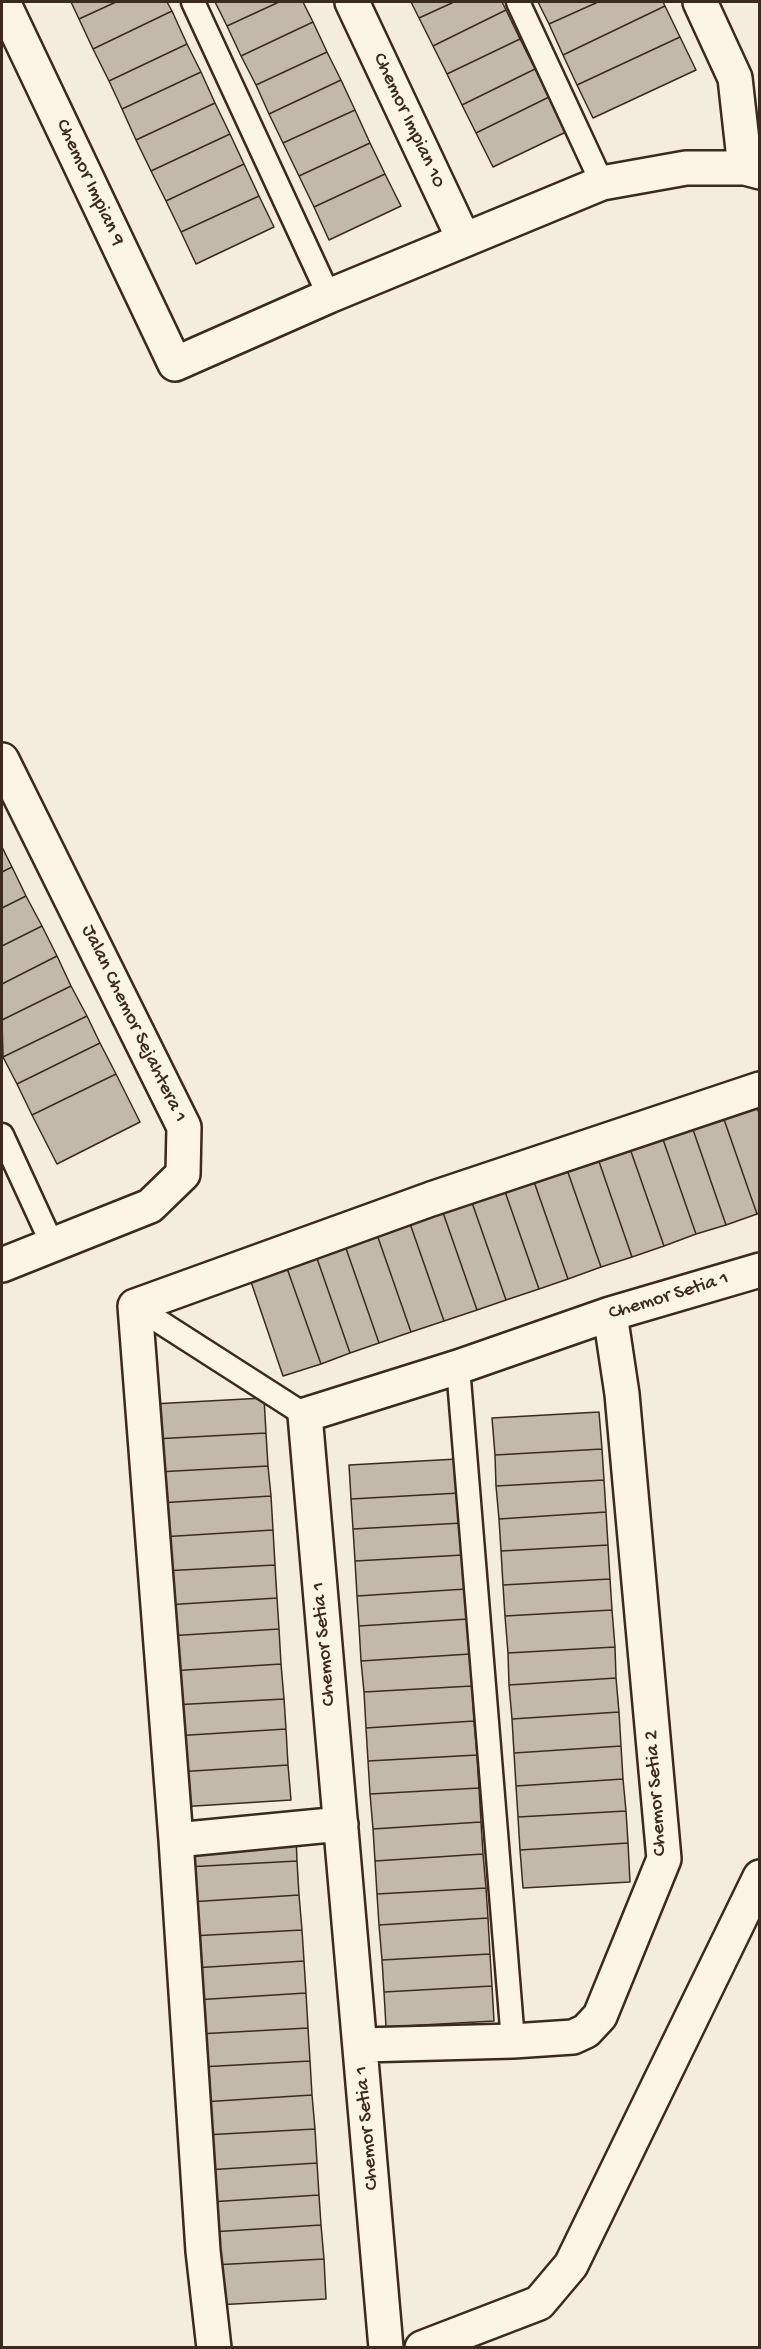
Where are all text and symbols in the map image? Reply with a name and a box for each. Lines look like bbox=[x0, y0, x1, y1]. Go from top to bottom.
street label: Chemor Impian 10 bbox=[366, 50, 450, 192]
street label: Chemor Impian 9 bbox=[49, 116, 129, 250]
street label: Jalan Chemor Sejahtera 1 bbox=[75, 921, 191, 1127]
street label: Chemor Setia 1 bbox=[606, 1267, 732, 1327]
street label: Chemor Setia 1 bbox=[308, 1581, 342, 1707]
street label: Chemor Setia 2 bbox=[641, 1729, 673, 1857]
street label: Chemor Setia 1 bbox=[351, 2065, 385, 2191]

